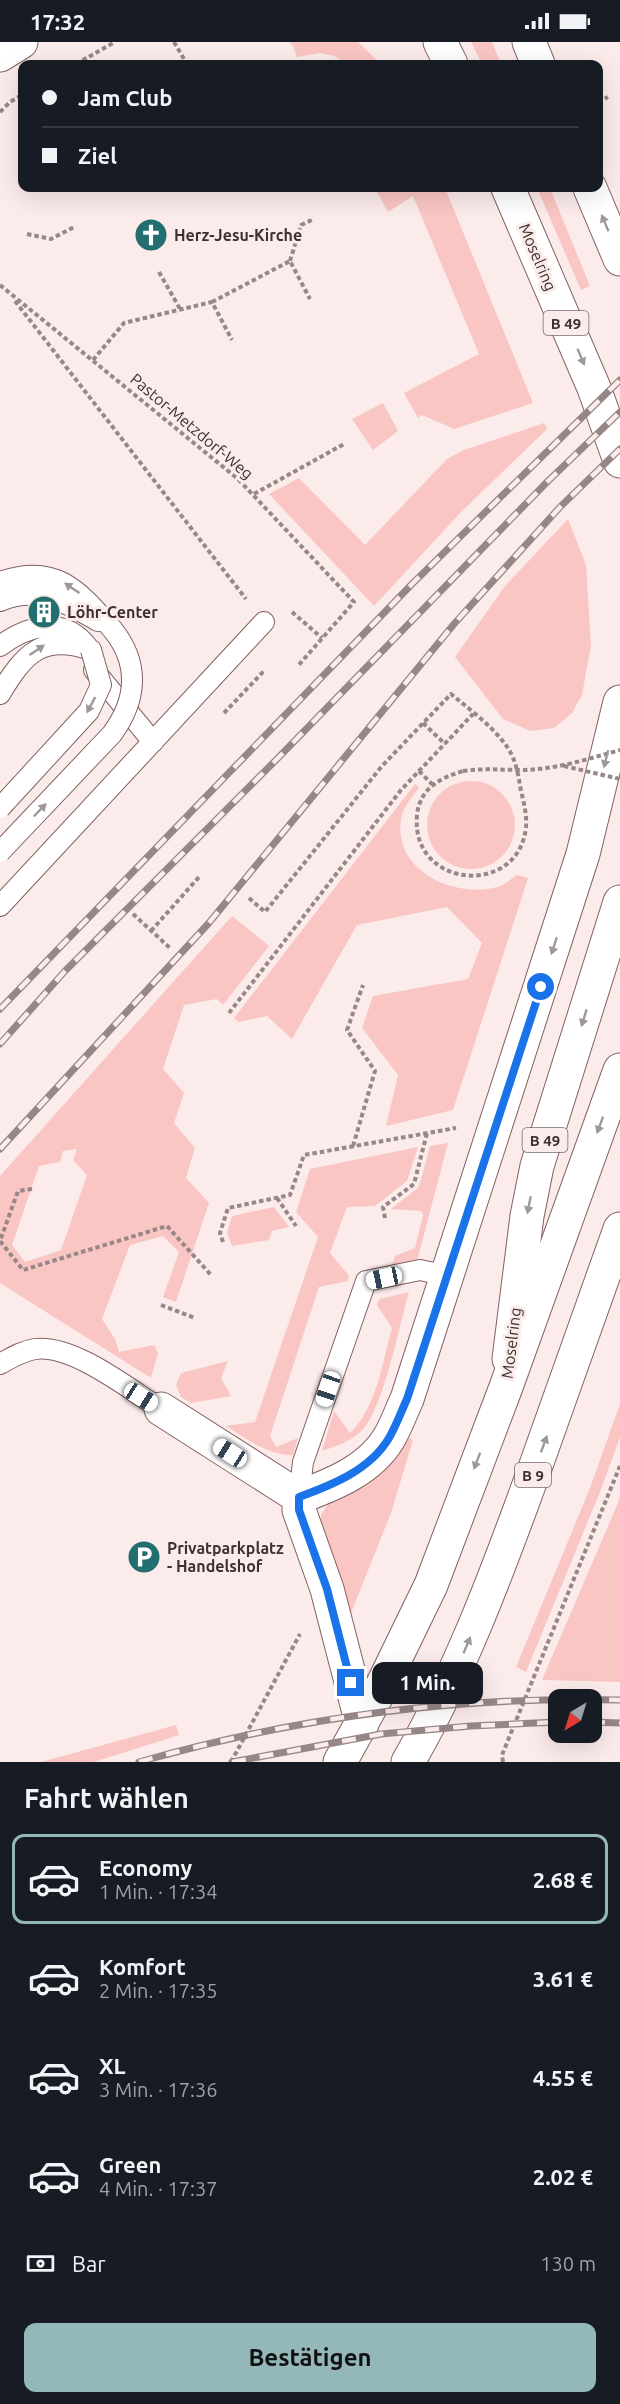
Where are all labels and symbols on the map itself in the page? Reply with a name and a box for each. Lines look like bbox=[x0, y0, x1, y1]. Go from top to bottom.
one-way arrow bbox=[600, 214, 610, 232]
church icon: Herz-Jesu-Kirche bbox=[133, 217, 169, 253]
street label: Moselring bbox=[516, 221, 560, 293]
place label: Herz-Jesu-Kirche bbox=[174, 226, 302, 244]
road number: B 49 bbox=[544, 311, 588, 335]
one-way arrow bbox=[576, 348, 586, 366]
street label: Pastor-Metzdorf-Weg bbox=[127, 369, 257, 483]
one-way arrow bbox=[64, 583, 81, 594]
building icon: Löhr-Center bbox=[26, 594, 62, 630]
place label: Löhr-Center bbox=[67, 603, 158, 621]
one-way arrow bbox=[28, 644, 44, 656]
one-way arrow bbox=[86, 697, 96, 714]
one-way arrow bbox=[601, 750, 611, 768]
one-way arrow bbox=[33, 803, 47, 817]
one-way arrow bbox=[548, 937, 558, 955]
route start bbox=[527, 973, 554, 1000]
one-way arrow bbox=[579, 1009, 588, 1027]
one-way arrow bbox=[595, 1117, 605, 1135]
road number: B 49 bbox=[522, 1128, 568, 1152]
one-way arrow bbox=[524, 1195, 533, 1214]
car bbox=[365, 1265, 403, 1291]
street label: Moselring bbox=[498, 1306, 524, 1380]
car bbox=[314, 1369, 342, 1409]
car bbox=[121, 1380, 161, 1414]
one-way arrow bbox=[539, 1434, 549, 1452]
car bbox=[210, 1436, 250, 1470]
one-way arrow bbox=[472, 1453, 482, 1471]
road number: B 9 bbox=[515, 1463, 551, 1487]
parking icon: Privatparkplatz - Handelshof bbox=[126, 1539, 162, 1575]
place label: Privatparkplatz - Handelshof bbox=[167, 1539, 284, 1575]
one-way arrow bbox=[462, 1636, 472, 1654]
callout: 1 Min. bbox=[372, 1662, 483, 1704]
route end bbox=[337, 1669, 364, 1696]
north arrow bbox=[548, 1689, 602, 1743]

